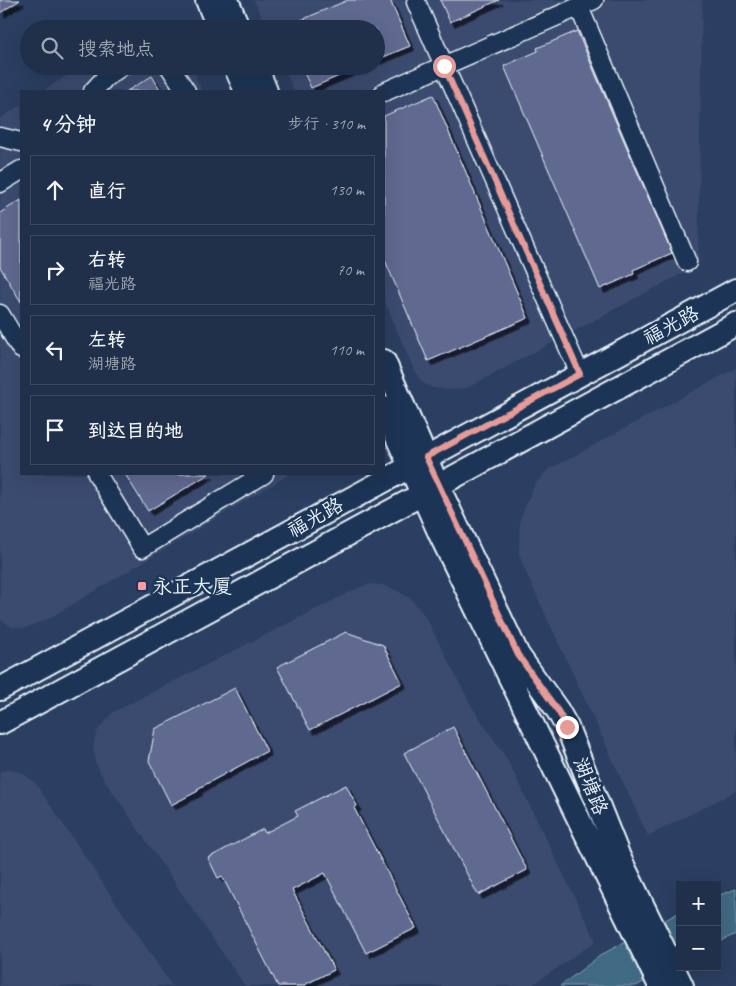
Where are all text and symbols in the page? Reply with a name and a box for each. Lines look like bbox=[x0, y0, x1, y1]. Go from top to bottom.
search box bbox=[20, 20, 385, 75]
icon: search bbox=[38, 34, 66, 62]
text: 搜索地点 bbox=[78, 37, 154, 61]
route start bbox=[433, 55, 456, 78]
text: 4 分钟 bbox=[40, 111, 97, 137]
text: 步行 · 310 m bbox=[288, 114, 365, 134]
icon: ahead bbox=[41, 176, 69, 204]
text: 直行 bbox=[88, 179, 126, 203]
text: 130 m bbox=[330, 180, 364, 200]
text: 右转 bbox=[88, 248, 126, 272]
icon: right bbox=[41, 256, 69, 284]
text: 70 m bbox=[337, 260, 364, 280]
text: 福光路 bbox=[88, 274, 136, 294]
street label: 福光路 bbox=[639, 300, 704, 351]
text: 左转 bbox=[88, 328, 126, 352]
icon: left bbox=[41, 336, 69, 364]
text: 110 m bbox=[330, 340, 364, 360]
text: 湖塘路 bbox=[88, 354, 136, 374]
icon: arrive bbox=[41, 416, 69, 444]
text: 到达目的地 bbox=[88, 419, 183, 443]
street label: 福光路 bbox=[283, 491, 348, 543]
place label: 永正大厦 bbox=[152, 574, 232, 599]
marker: 永正大厦 bbox=[136, 580, 148, 592]
route end bbox=[556, 716, 579, 739]
street label: 湖塘路 bbox=[568, 754, 614, 820]
map controls bbox=[676, 881, 721, 971]
button: + bbox=[676, 881, 721, 926]
button: − bbox=[676, 926, 721, 971]

